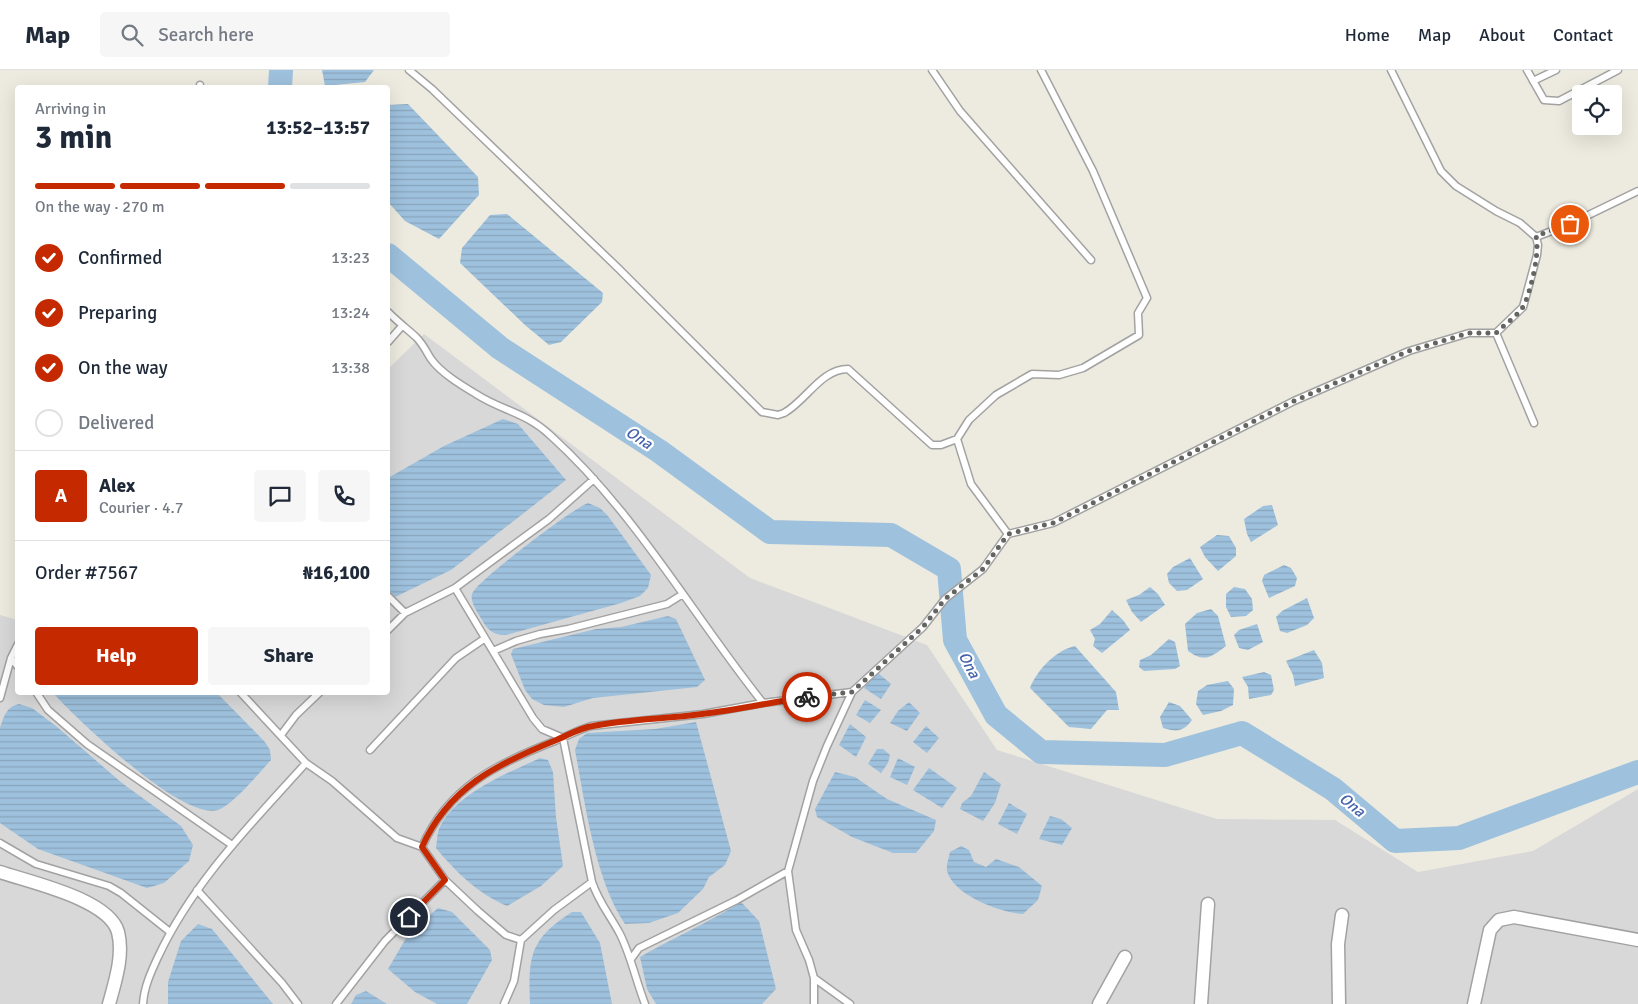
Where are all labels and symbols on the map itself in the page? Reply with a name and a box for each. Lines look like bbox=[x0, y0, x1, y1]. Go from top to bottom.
pin bbox=[1549, 203, 1591, 245]
water label: Ona bbox=[622, 422, 657, 454]
water label: Ona bbox=[954, 648, 985, 683]
courier bbox=[782, 672, 832, 722]
water label: Ona bbox=[1335, 789, 1370, 822]
pin bbox=[388, 896, 430, 938]

